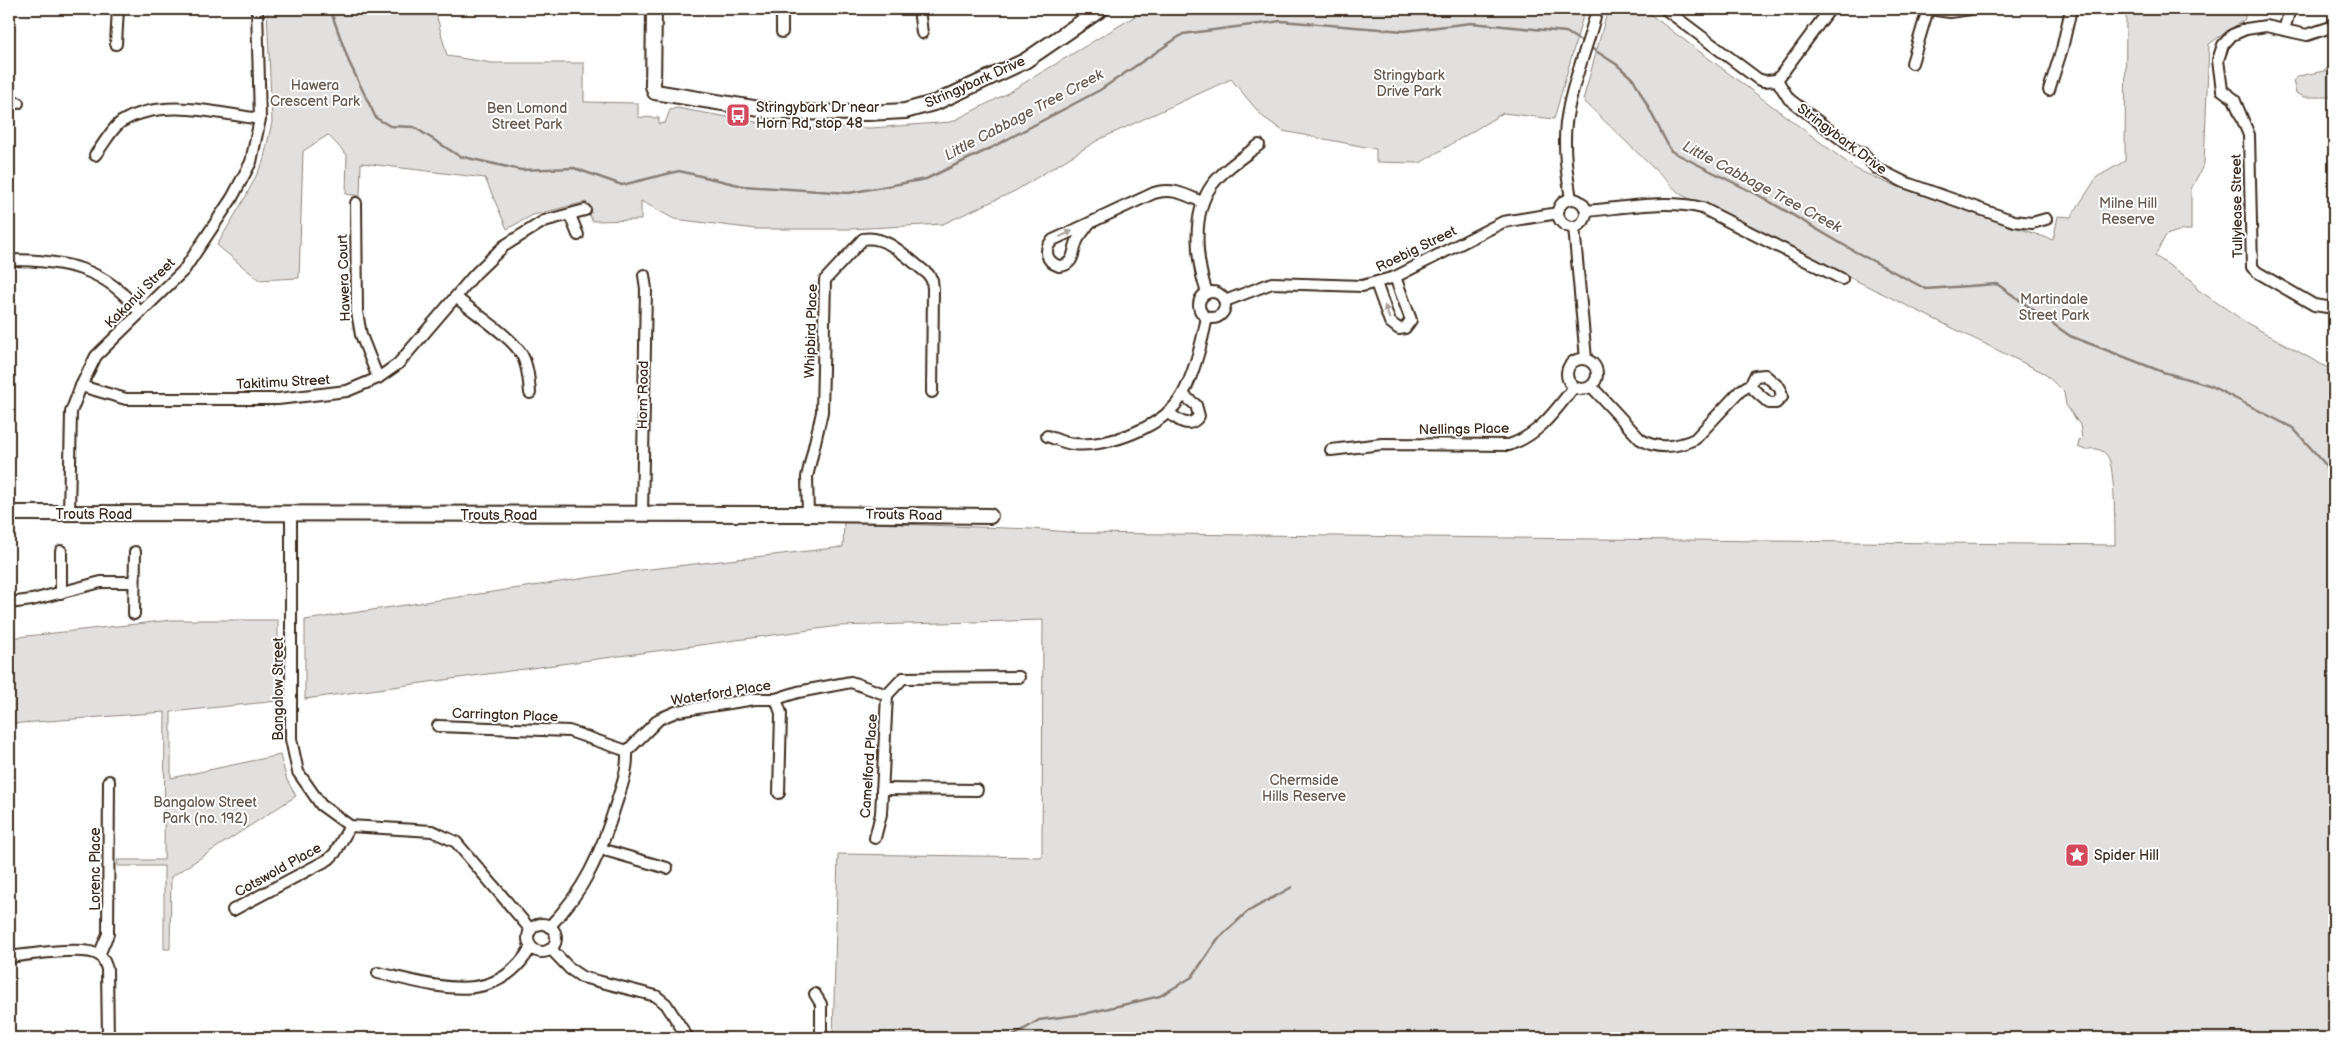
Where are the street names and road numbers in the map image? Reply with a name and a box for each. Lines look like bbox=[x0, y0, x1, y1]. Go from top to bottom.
street label: Stringybark Drive bbox=[922, 52, 1028, 112]
street label: Stringybark Drive bbox=[1794, 100, 1890, 178]
street label: Tullylease Street bbox=[2228, 153, 2246, 258]
street label: Roebig Street bbox=[1373, 222, 1460, 276]
street label: Hawera Court bbox=[334, 233, 354, 322]
street label: Kakanui Street bbox=[101, 254, 179, 332]
street label: Whipbird Place bbox=[801, 283, 821, 379]
street label: Horn Road bbox=[634, 360, 652, 430]
street label: Takitimu Street bbox=[236, 371, 331, 393]
street label: Nellings Place bbox=[1419, 420, 1509, 438]
street label: Trouts Road bbox=[56, 506, 132, 523]
street label: Trouts Road bbox=[865, 506, 943, 524]
street label: Trouts Road bbox=[461, 507, 537, 524]
street label: Bangalow Street bbox=[270, 636, 287, 741]
street label: Waterford Place bbox=[670, 677, 772, 709]
street label: Carrington Place bbox=[452, 705, 558, 725]
street label: Camelford Place bbox=[857, 713, 881, 819]
street label: Lorenc Place bbox=[87, 827, 104, 911]
street label: Cotswold Place bbox=[232, 839, 324, 901]

